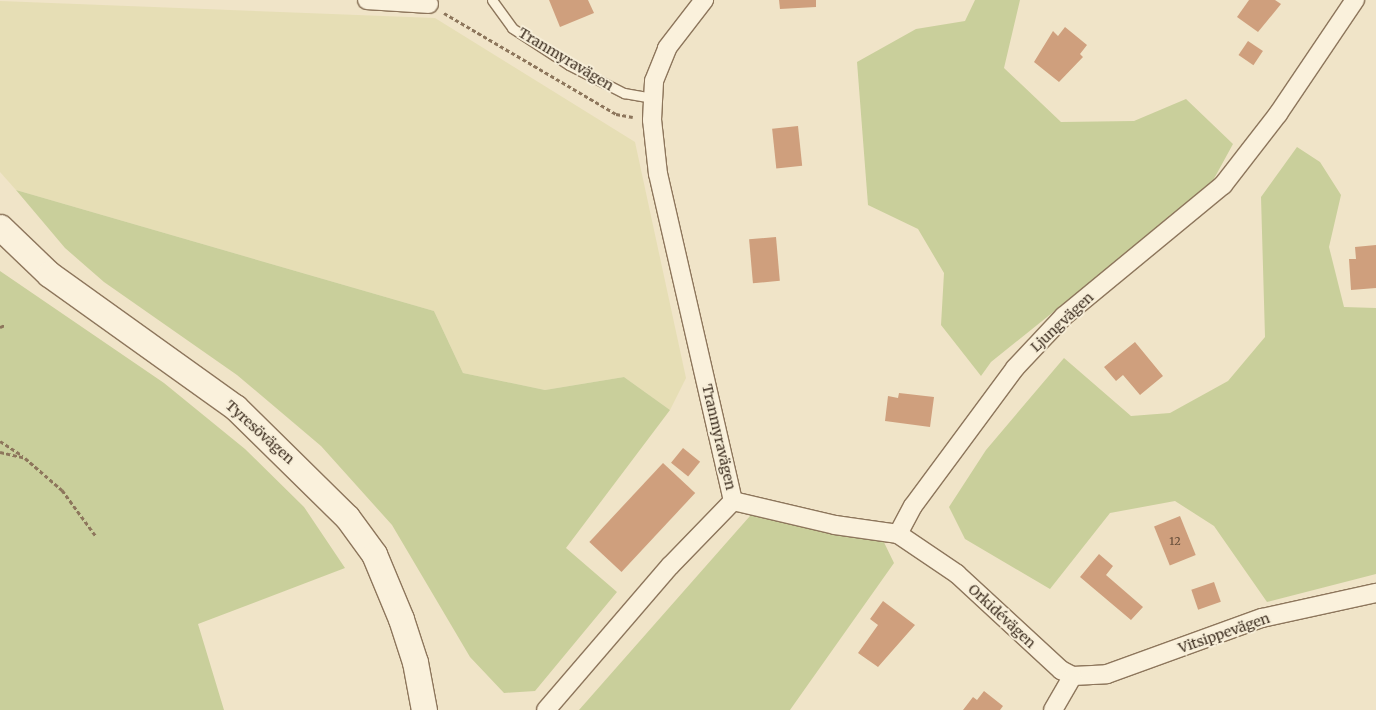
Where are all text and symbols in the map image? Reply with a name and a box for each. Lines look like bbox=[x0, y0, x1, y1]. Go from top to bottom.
street label: Tranmyravägen bbox=[515, 24, 617, 94]
street label: Ljungvägen bbox=[1027, 289, 1097, 355]
street label: Tranmyravägen bbox=[699, 383, 739, 491]
street label: Tyresövägen bbox=[222, 397, 298, 467]
house number: 12 bbox=[1169, 534, 1181, 548]
street label: Orkidévägen bbox=[965, 581, 1039, 651]
street label: Vitsippevägen bbox=[1176, 610, 1272, 656]

